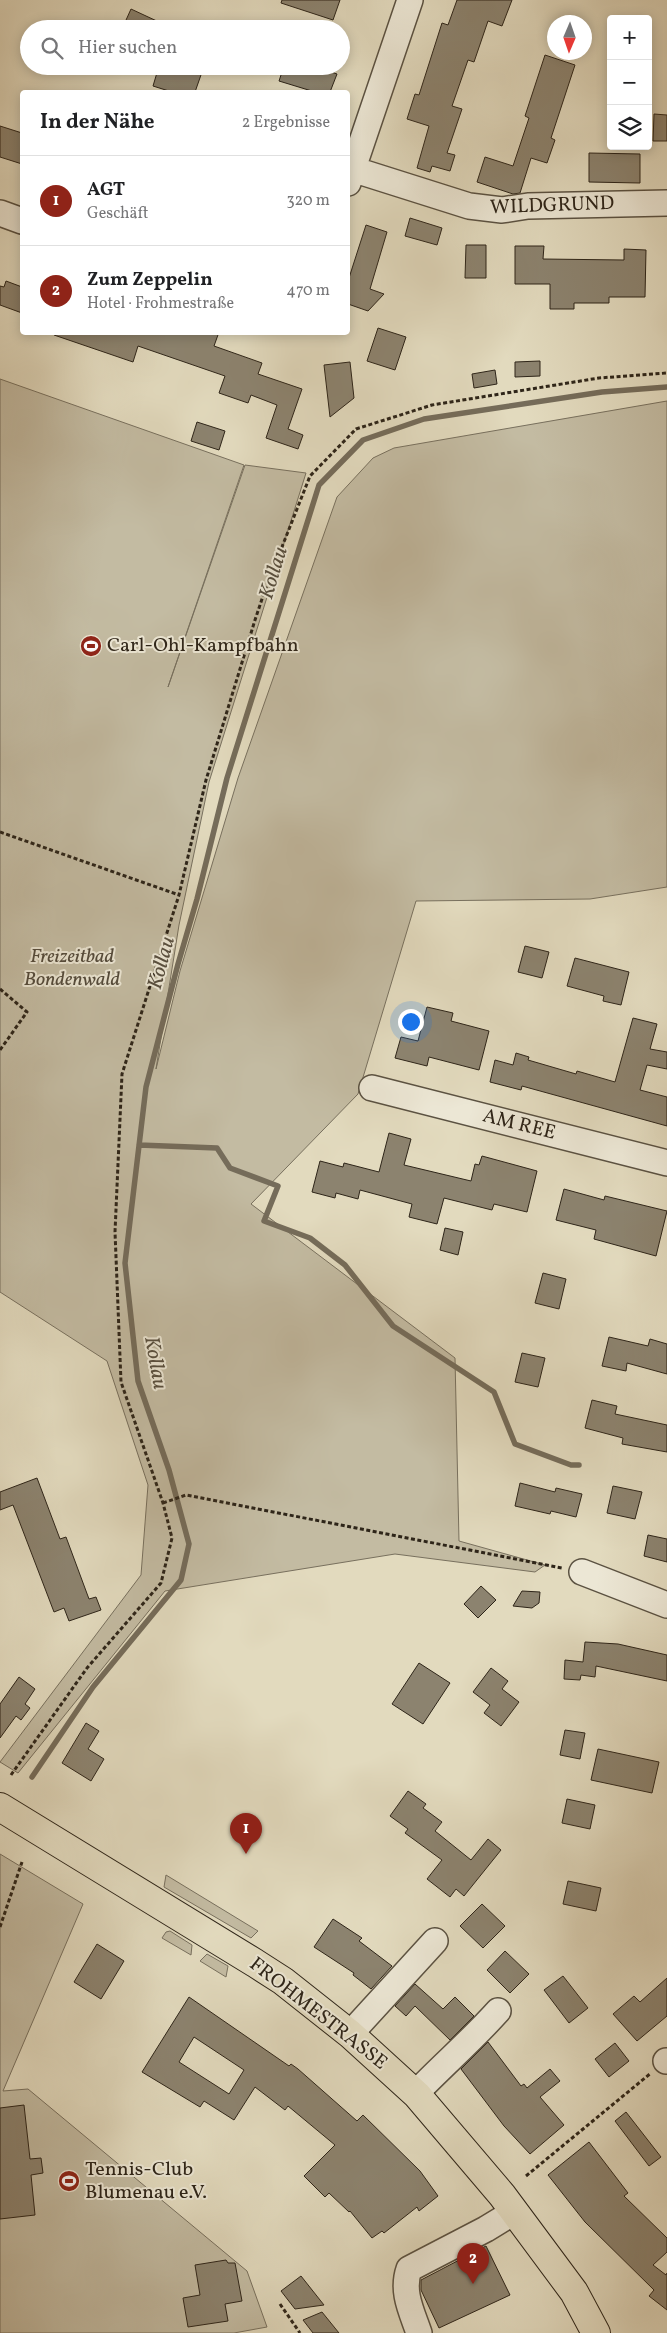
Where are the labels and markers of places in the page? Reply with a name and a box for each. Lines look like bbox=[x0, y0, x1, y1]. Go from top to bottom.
place label: Carl-Ohl-Kampfbahn bbox=[107, 632, 299, 660]
sports icon: Carl-Ohl-Kampfbahn bbox=[79, 634, 103, 658]
pin: 1 bbox=[230, 1813, 262, 1854]
place label: Tennis-Club Blumenau e.V. bbox=[85, 2156, 207, 2207]
sports icon: Tennis-Club Blumenau e.V. bbox=[57, 2169, 81, 2193]
pin: 2 bbox=[457, 2243, 489, 2284]

